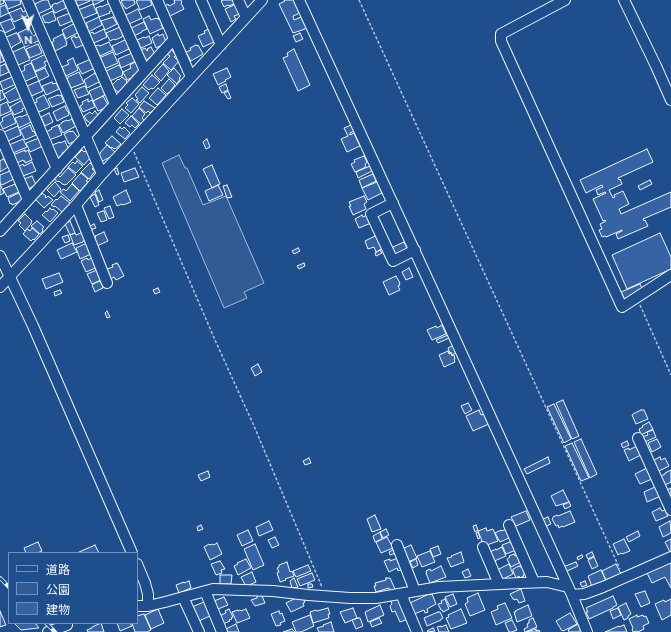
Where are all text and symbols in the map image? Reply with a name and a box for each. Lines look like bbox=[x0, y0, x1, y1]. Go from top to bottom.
north arrow bbox=[8, 8, 48, 48]
text: N bbox=[24, 34, 33, 46]
legend bbox=[8, 552, 138, 624]
text: 道路 bbox=[46, 563, 70, 577]
text: 公園 bbox=[46, 583, 70, 597]
text: 建物 bbox=[46, 603, 70, 617]

